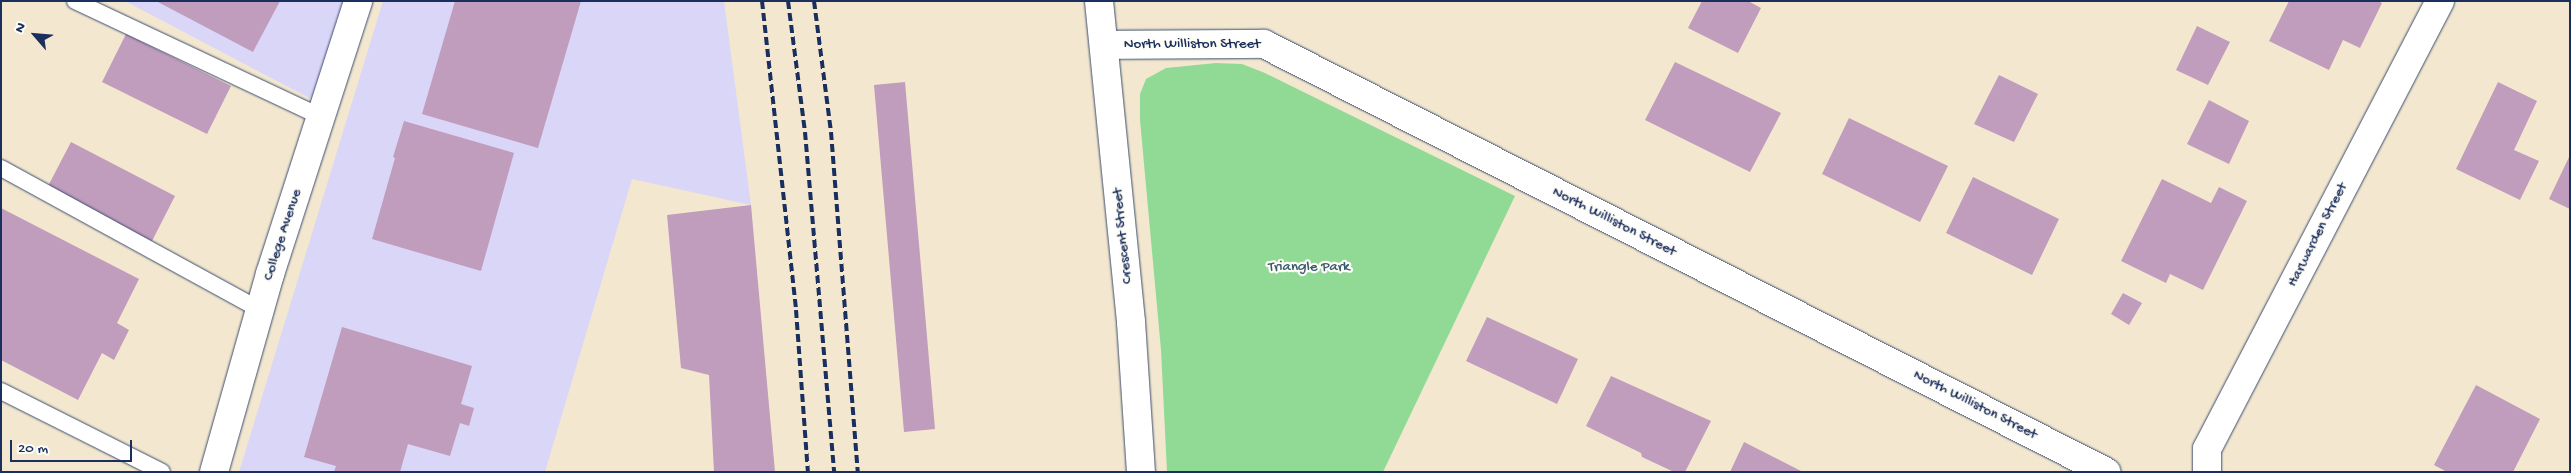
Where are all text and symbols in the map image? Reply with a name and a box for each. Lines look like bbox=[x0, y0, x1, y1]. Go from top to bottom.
north arrow bbox=[10, 10, 60, 60]
text: N bbox=[12, 20, 31, 36]
street label: North Williston Street bbox=[1124, 36, 1260, 54]
street label: Harwarden Street bbox=[2284, 180, 2352, 290]
street label: North Williston Street bbox=[1549, 183, 1679, 261]
street label: College Avenue bbox=[260, 187, 306, 283]
street label: Crescent Street bbox=[1109, 187, 1137, 285]
park label: Triangle Park bbox=[1268, 259, 1350, 277]
street label: North Williston Street bbox=[1910, 366, 2040, 444]
scale bar bbox=[12, 430, 135, 462]
text: 20 m bbox=[18, 440, 48, 458]

